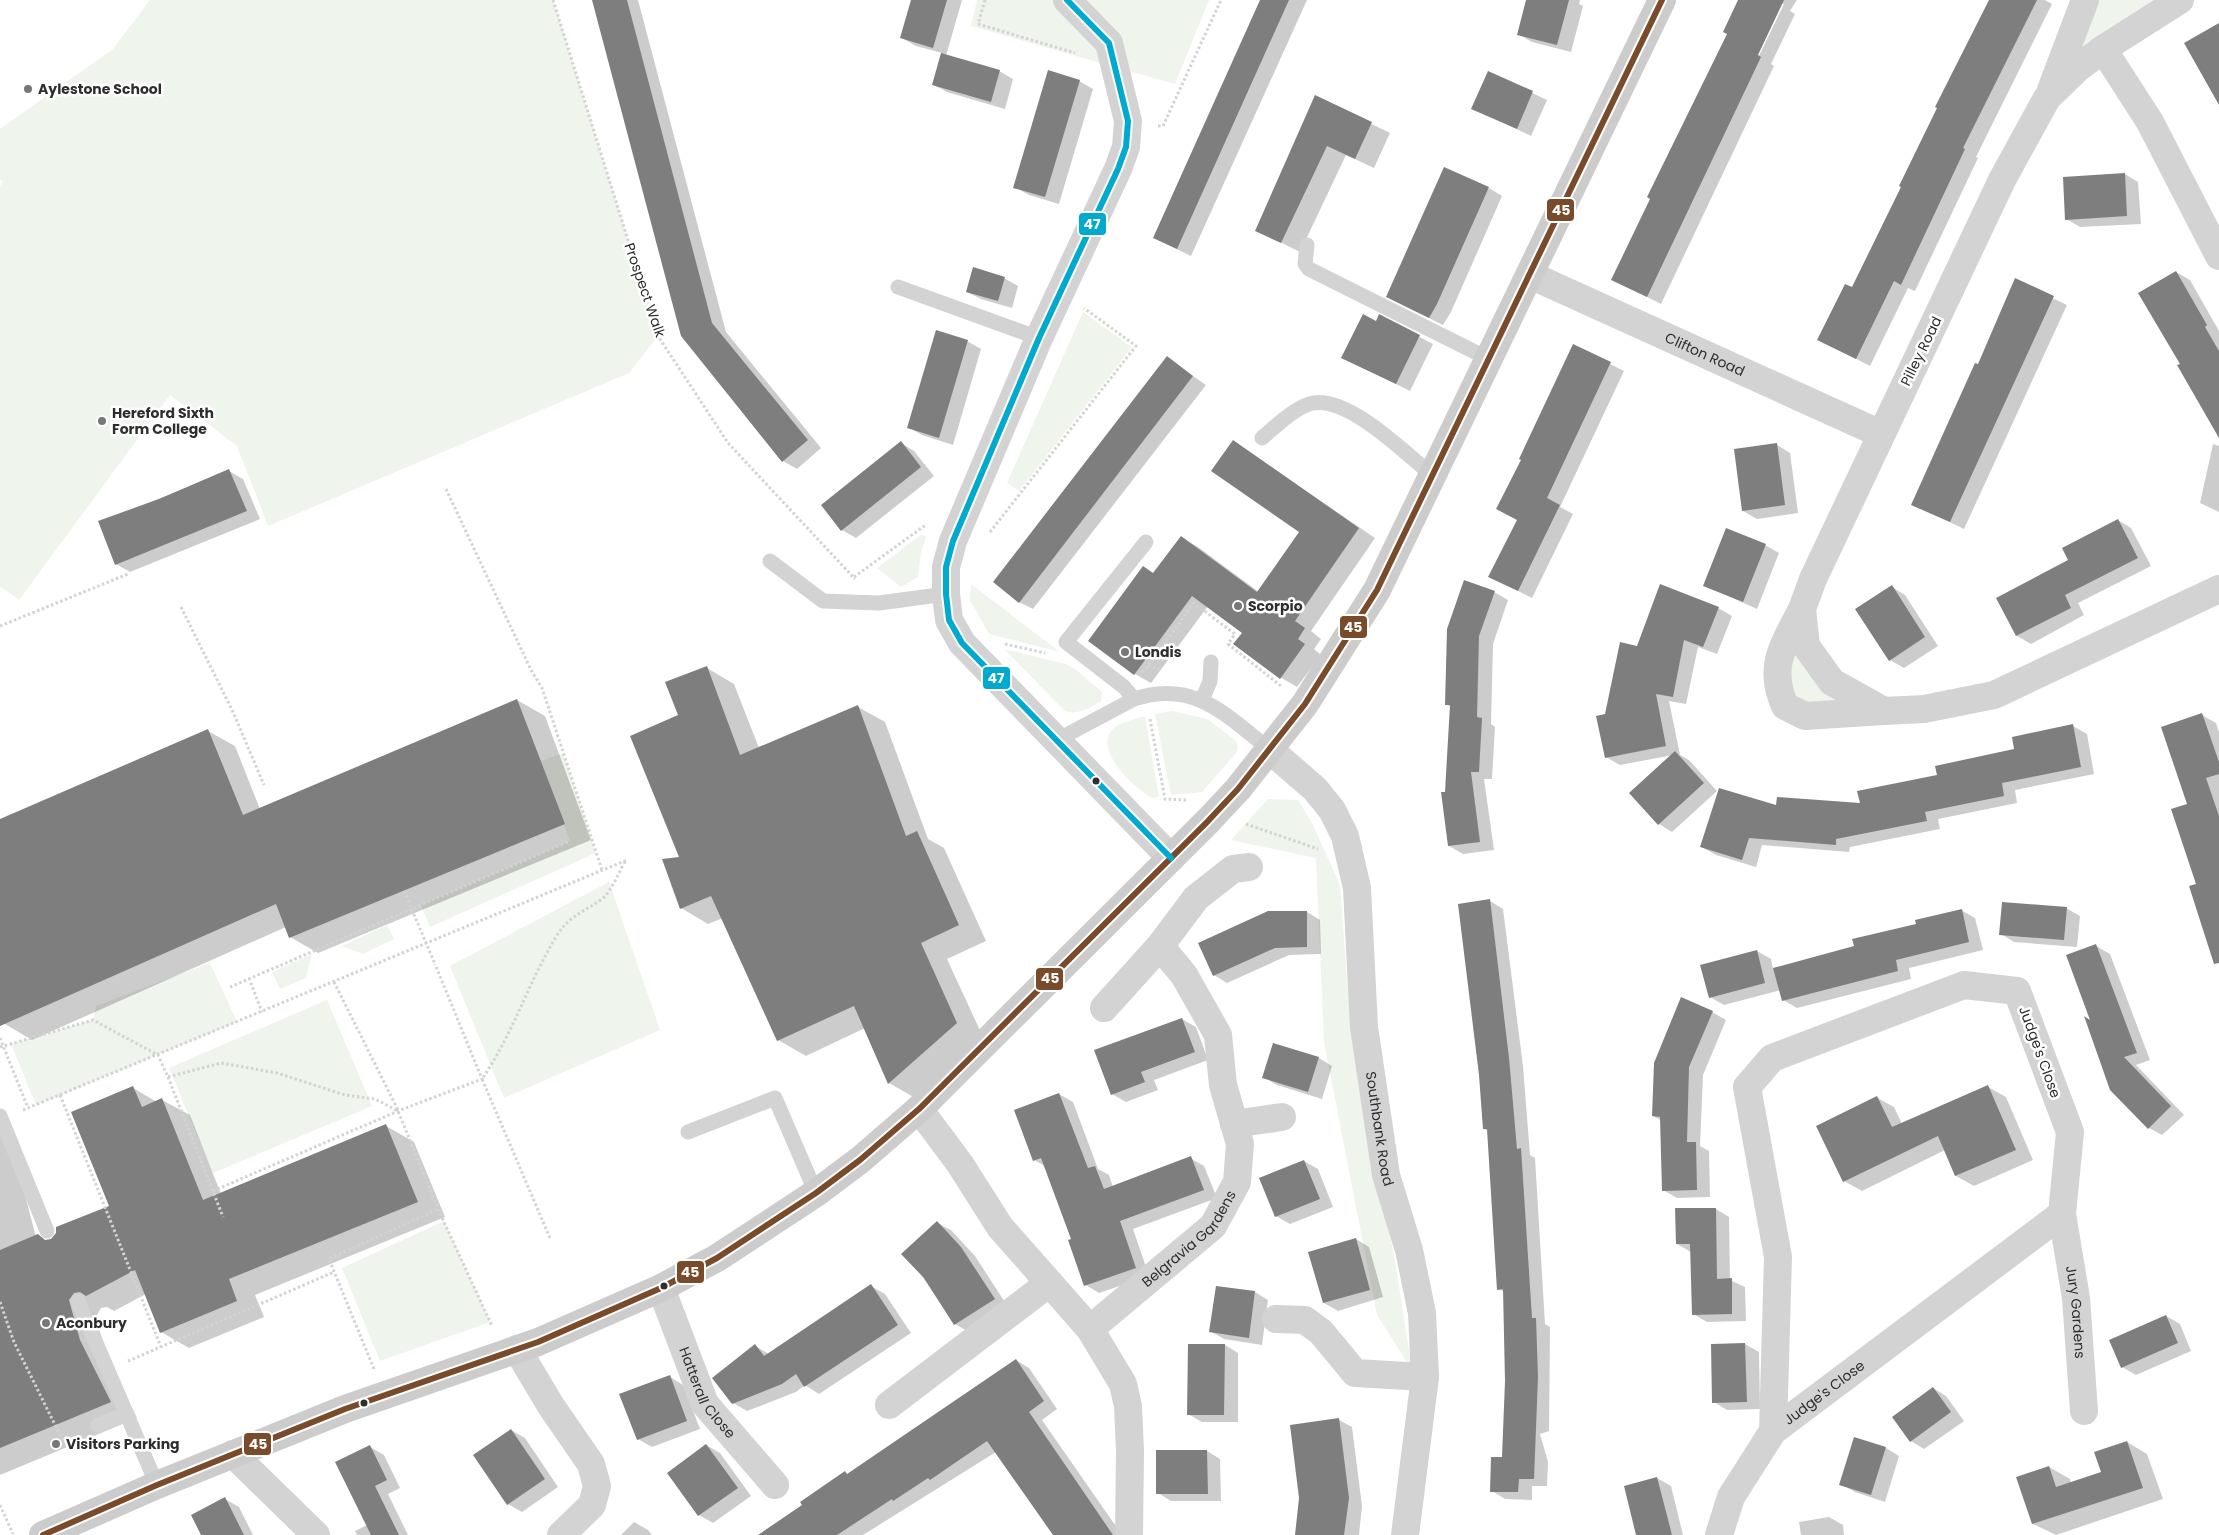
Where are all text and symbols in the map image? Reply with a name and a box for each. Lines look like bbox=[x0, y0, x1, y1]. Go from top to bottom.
place label: Aylestone School bbox=[38, 79, 162, 99]
marker: Aylestone School bbox=[22, 83, 34, 95]
line badge: 45 bbox=[1546, 198, 1575, 222]
text: 45 bbox=[1552, 200, 1570, 220]
line badge: 47 bbox=[1078, 212, 1107, 236]
text: 47 bbox=[1084, 214, 1101, 234]
street label: Prospect Walk bbox=[619, 240, 671, 341]
street label: Pilley Road bbox=[1896, 313, 1946, 389]
street label: Clifton Road bbox=[1662, 327, 1748, 381]
place label: Hereford Sixth Form College bbox=[112, 403, 214, 439]
marker: Hereford Sixth Form College bbox=[96, 415, 108, 427]
place label: Scorpio bbox=[1248, 596, 1303, 616]
marker: Scorpio bbox=[1232, 600, 1244, 612]
line badge: 45 bbox=[1339, 615, 1368, 639]
text: 45 bbox=[1344, 617, 1362, 637]
place label: Londis bbox=[1135, 642, 1182, 662]
marker: Londis bbox=[1119, 646, 1131, 658]
line badge: 47 bbox=[982, 666, 1011, 690]
text: 47 bbox=[988, 668, 1005, 688]
unlabelled marker bbox=[1091, 776, 1101, 786]
line badge: 45 bbox=[1035, 967, 1064, 991]
text: 45 bbox=[1041, 968, 1059, 988]
street label: Judge's Close bbox=[2014, 1003, 2066, 1101]
street label: Southbank Road bbox=[1361, 1070, 1399, 1188]
street label: Belgravia Gardens bbox=[1137, 1187, 1241, 1292]
line badge: 45 bbox=[676, 1260, 705, 1284]
text: 45 bbox=[681, 1262, 699, 1282]
street label: Jury Gardens bbox=[2061, 1264, 2090, 1359]
unlabelled marker bbox=[659, 1281, 669, 1291]
place label: Aconbury bbox=[56, 1313, 127, 1333]
marker: Aconbury bbox=[40, 1317, 52, 1329]
street label: Hatterall Close bbox=[674, 1344, 740, 1443]
street label: Judge's Close bbox=[1780, 1355, 1869, 1430]
unlabelled marker bbox=[359, 1398, 369, 1408]
line badge: 45 bbox=[243, 1432, 272, 1456]
place label: Visitors Parking bbox=[66, 1434, 180, 1454]
text: 45 bbox=[249, 1434, 267, 1454]
marker: Visitors Parking bbox=[50, 1438, 62, 1450]

